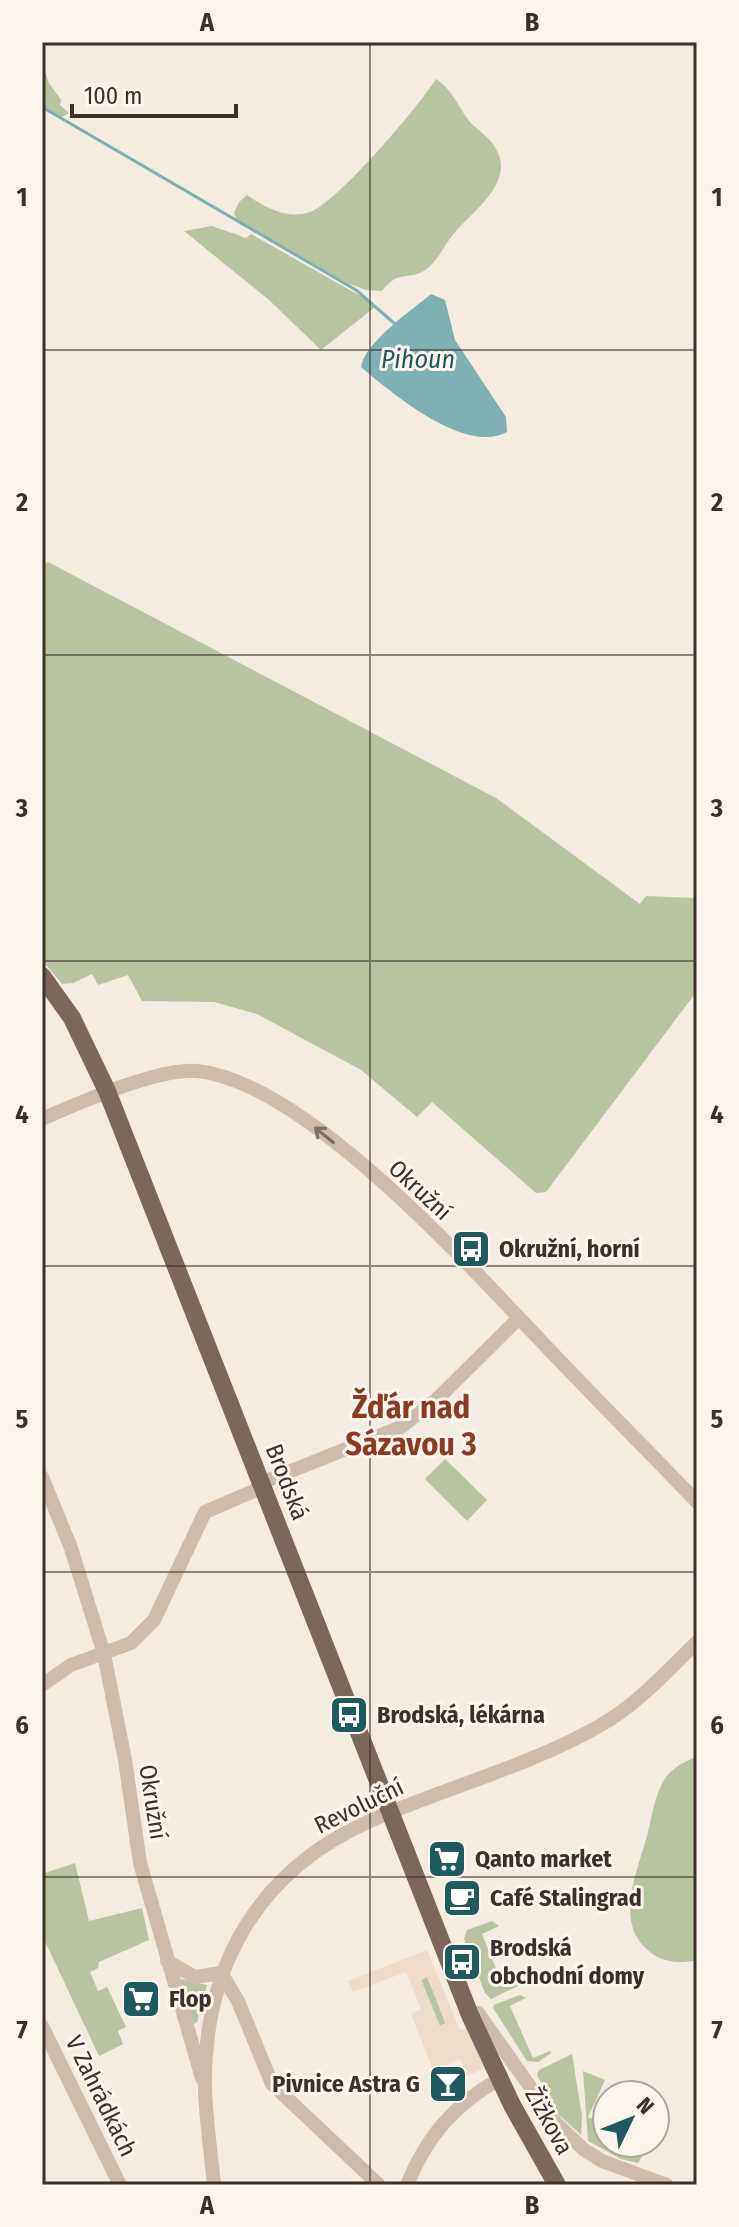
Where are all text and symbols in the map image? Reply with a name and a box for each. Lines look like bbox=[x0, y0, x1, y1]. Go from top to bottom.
text: A bbox=[199, 7, 215, 38]
text: B bbox=[525, 7, 540, 38]
scale bar bbox=[72, 68, 236, 118]
text: 100 m bbox=[84, 82, 142, 110]
text: 1 bbox=[17, 182, 28, 213]
text: 1 bbox=[712, 182, 723, 213]
water label: Pihoun bbox=[381, 344, 455, 375]
text: 2 bbox=[15, 487, 28, 518]
text: 2 bbox=[710, 487, 723, 518]
text: 3 bbox=[15, 793, 28, 824]
text: 3 bbox=[710, 793, 723, 824]
text: 4 bbox=[15, 1099, 29, 1130]
text: 4 bbox=[710, 1099, 724, 1130]
one-way arrow bbox=[315, 1126, 335, 1144]
street label: Okružní bbox=[383, 1154, 457, 1226]
bus stop icon: Okružní, horní bbox=[450, 1228, 492, 1270]
place label: Okružní, horní bbox=[499, 1235, 641, 1263]
district label: Žďár nad Sázavou 3 bbox=[345, 1387, 477, 1463]
text: 5 bbox=[16, 1404, 29, 1435]
text: 5 bbox=[711, 1404, 724, 1435]
street label: Brodská bbox=[260, 1440, 314, 1524]
bus stop icon: Brodská, lékárna bbox=[328, 1694, 370, 1736]
place label: Brodská, lékárna bbox=[377, 1701, 545, 1729]
text: 6 bbox=[15, 1710, 29, 1741]
text: 6 bbox=[710, 1710, 724, 1741]
street label: Okružní bbox=[133, 1763, 173, 1841]
street label: Revoluční bbox=[310, 1772, 408, 1840]
supermarket icon: Qanto market bbox=[426, 1838, 468, 1880]
place label: Qanto market bbox=[475, 1845, 612, 1873]
cafe icon: Café Stalingrad bbox=[441, 1877, 483, 1919]
place label: Café Stalingrad bbox=[490, 1884, 642, 1912]
place label: Brodská obchodní domy bbox=[490, 1934, 645, 1990]
bus stop icon: Brodská obchodní domy bbox=[441, 1941, 483, 1983]
supermarket icon: Flop bbox=[120, 1978, 162, 2020]
place label: Flop bbox=[169, 1985, 212, 2013]
text: 7 bbox=[16, 2015, 28, 2046]
text: 7 bbox=[711, 2015, 723, 2046]
street label: V Zahrádkách bbox=[60, 2031, 142, 2161]
bar icon: Pivnice Astra G bbox=[427, 2063, 469, 2105]
place label: Pivnice Astra G bbox=[272, 2070, 420, 2098]
north arrow bbox=[591, 2079, 671, 2159]
street label: Žižkova bbox=[519, 2083, 579, 2159]
text: N bbox=[631, 2092, 660, 2120]
text: A bbox=[199, 2190, 215, 2221]
text: B bbox=[525, 2190, 540, 2221]

